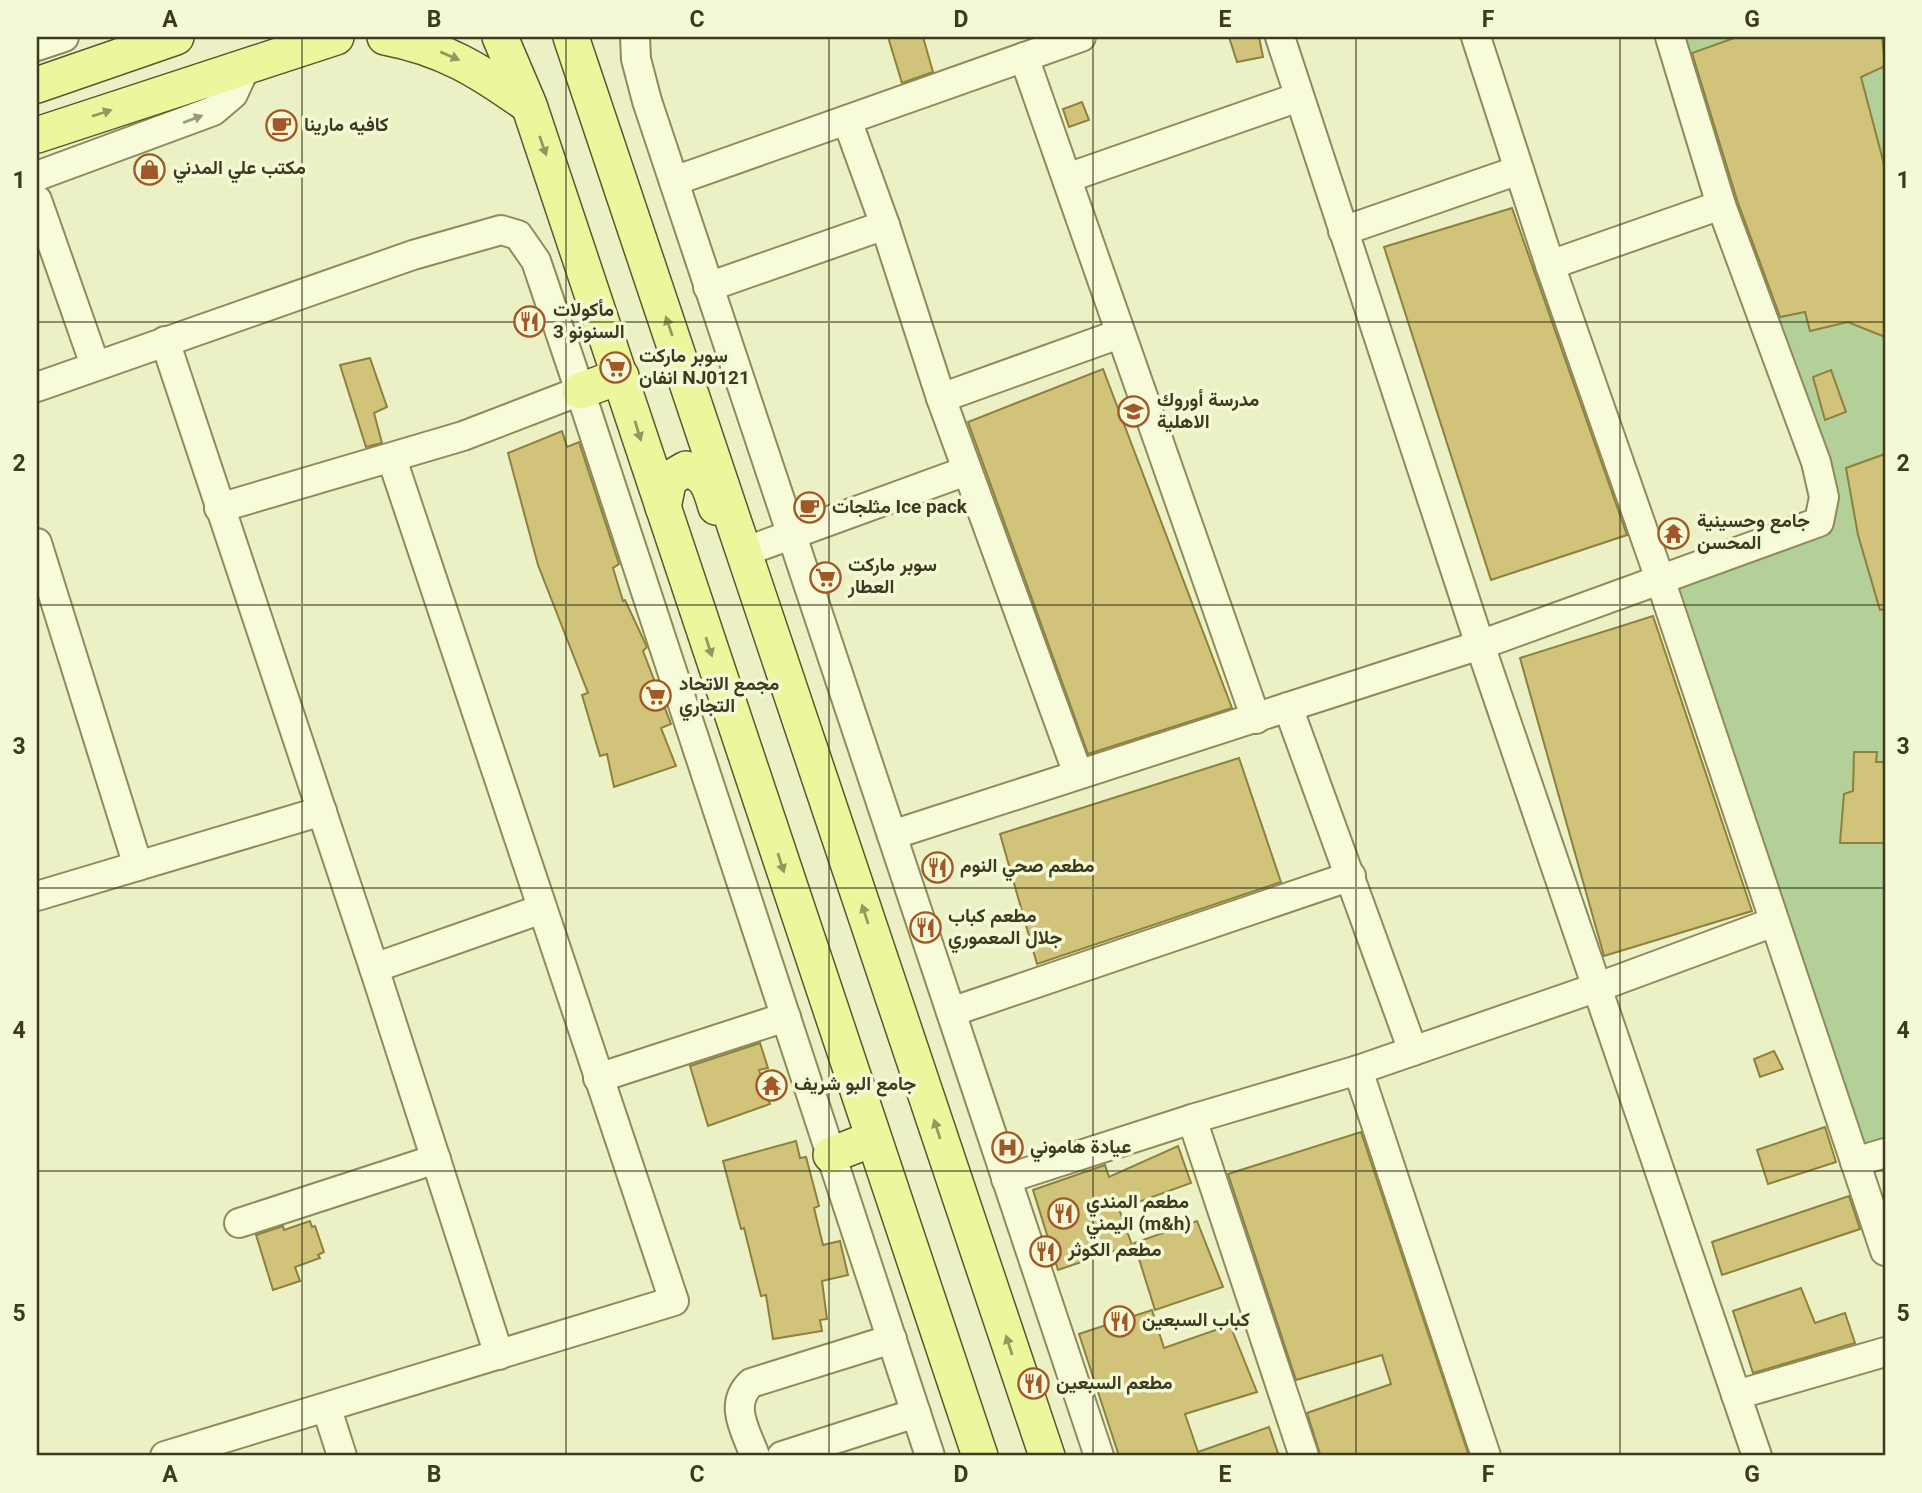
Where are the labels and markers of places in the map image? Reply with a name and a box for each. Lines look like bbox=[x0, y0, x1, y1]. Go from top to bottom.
cafe icon: كافيه مارينا bbox=[264, 109, 298, 143]
place label: كافيه مارينا bbox=[304, 112, 389, 141]
shop icon: مكتب علي المدني bbox=[133, 152, 167, 186]
place label: مكتب علي المدني bbox=[173, 155, 306, 184]
place label: مأكولات السنونو 3 bbox=[553, 297, 625, 348]
restaurant icon: مأكولات السنونو 3 bbox=[513, 305, 547, 339]
place label: سوبر ماركت انفان NJ0121 bbox=[639, 343, 750, 394]
supermarket icon: سوبر ماركت انفان NJ0121 bbox=[599, 351, 633, 385]
place label: مدرسة أوروك الاهلية bbox=[1157, 387, 1259, 438]
school or university icon: مدرسة أوروك الاهلية bbox=[1117, 395, 1151, 429]
cafe icon: مثلجات Ice pack bbox=[792, 491, 826, 525]
place label: مثلجات Ice pack bbox=[832, 494, 968, 523]
place label: جامع وحسينية المحسن bbox=[1697, 508, 1810, 559]
temple icon: جامع وحسينية المحسن bbox=[1657, 516, 1691, 550]
place label: سوبر ماركت العطار bbox=[847, 552, 937, 603]
supermarket icon: سوبر ماركت العطار bbox=[808, 560, 842, 594]
place label: مجمع الاتحاد التجاري bbox=[679, 671, 779, 722]
supermarket icon: مجمع الاتحاد التجاري bbox=[639, 679, 673, 713]
restaurant icon: مطعم صحي النوم bbox=[920, 850, 954, 884]
place label: مطعم صحي النوم bbox=[960, 853, 1095, 882]
place label: مطعم كباب جلال المعموري bbox=[948, 903, 1063, 954]
restaurant icon: مطعم كباب جلال المعموري bbox=[908, 911, 942, 945]
temple icon: جامع البو شريف bbox=[754, 1068, 788, 1102]
place label: جامع البو شريف bbox=[794, 1071, 916, 1100]
hospital icon: عيادة هاموني bbox=[990, 1131, 1024, 1165]
place label: عيادة هاموني bbox=[1030, 1134, 1131, 1163]
place label: مطعم المندي اليمني (m&h) bbox=[1086, 1189, 1191, 1240]
restaurant icon: مطعم المندي اليمني (m&h) bbox=[1046, 1197, 1080, 1231]
restaurant icon: مطعم الكوثر bbox=[1028, 1234, 1062, 1268]
place label: مطعم الكوثر bbox=[1067, 1237, 1162, 1266]
restaurant icon: كباب السبعين bbox=[1102, 1304, 1136, 1338]
place label: كباب السبعين bbox=[1142, 1307, 1250, 1336]
restaurant icon: مطعم السبعين bbox=[1016, 1367, 1050, 1401]
place label: مطعم السبعين bbox=[1056, 1370, 1173, 1399]

